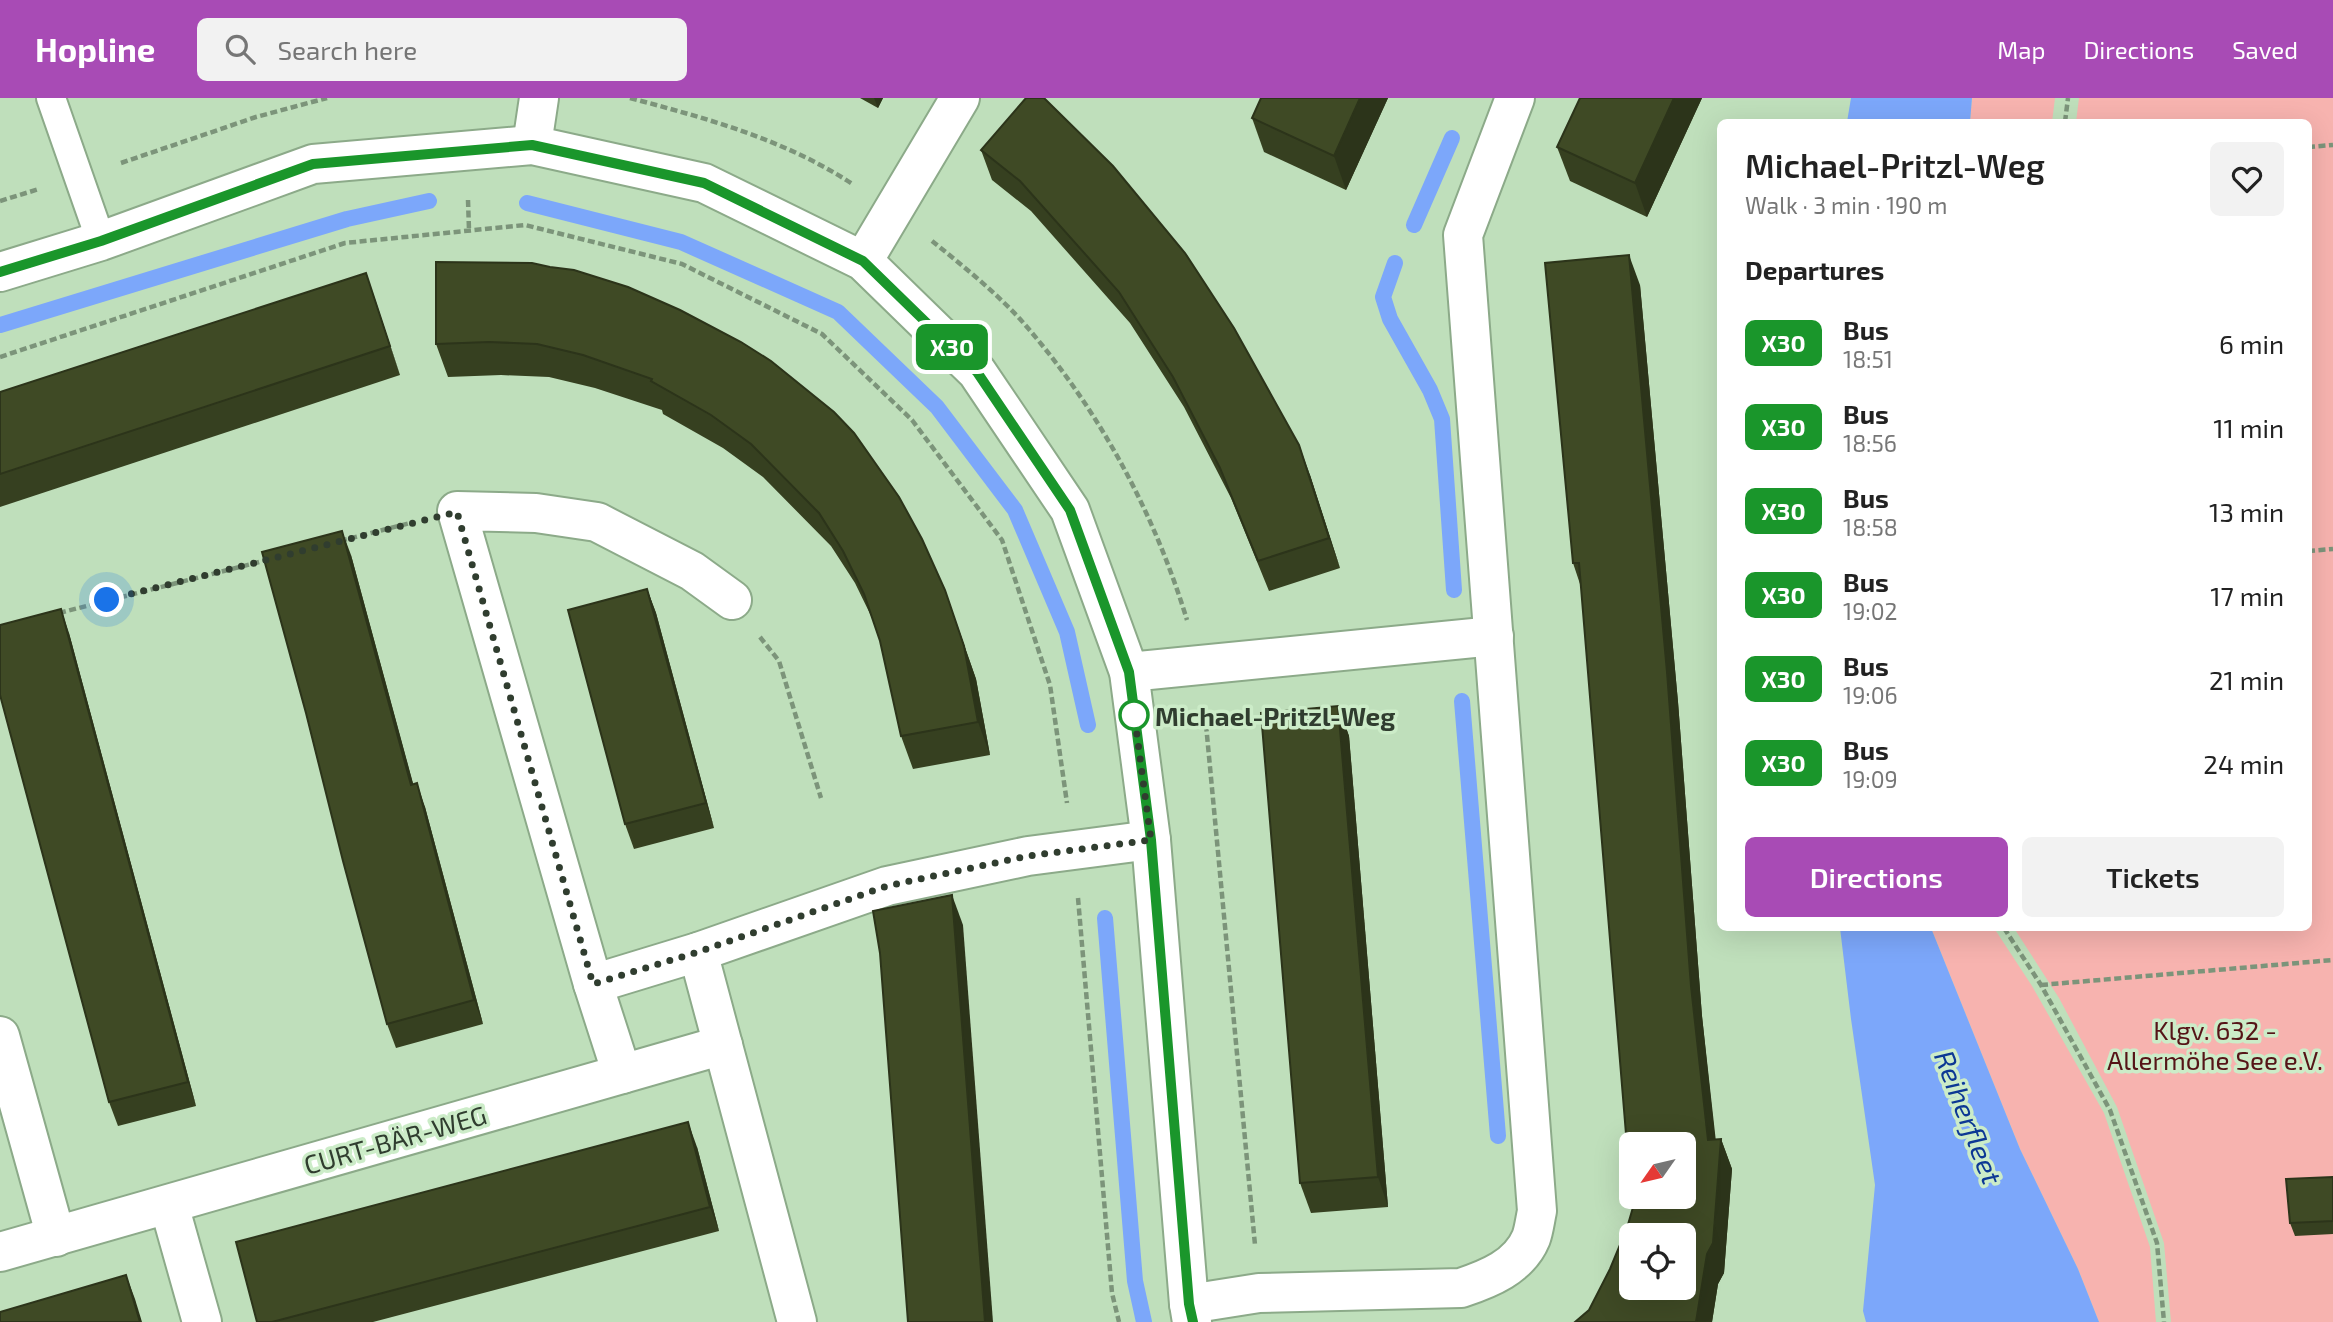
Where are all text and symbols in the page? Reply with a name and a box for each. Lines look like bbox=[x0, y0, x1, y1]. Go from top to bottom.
search box bbox=[197, 18, 687, 81]
text: Hopline bbox=[35, 29, 155, 69]
icon: search bbox=[221, 30, 259, 68]
text: Search here bbox=[277, 34, 417, 65]
text: Map bbox=[1997, 35, 2045, 64]
text: Directions bbox=[2083, 35, 2194, 64]
text: Saved bbox=[2232, 35, 2298, 64]
button: heart bbox=[2210, 142, 2284, 216]
text: Michael-Pritzl-Weg bbox=[1745, 145, 2045, 185]
text: Walk · 3 min · 190 m bbox=[1745, 191, 1947, 219]
text: Departures bbox=[1745, 254, 1884, 285]
text: Bus bbox=[1843, 314, 1889, 345]
line badge: X30 bbox=[912, 324, 992, 370]
text: X30 bbox=[1761, 328, 1806, 357]
text: 6 min bbox=[2219, 328, 2284, 359]
text: X30 bbox=[930, 332, 974, 361]
text: 18:51 bbox=[1843, 345, 1893, 373]
text: Bus bbox=[1843, 398, 1889, 429]
text: X30 bbox=[1761, 412, 1806, 441]
text: 11 min bbox=[2213, 412, 2284, 443]
text: 18:56 bbox=[1843, 429, 1897, 457]
text: Bus bbox=[1843, 482, 1889, 513]
text: X30 bbox=[1761, 496, 1806, 525]
text: 13 min bbox=[2209, 496, 2284, 527]
text: 18:58 bbox=[1843, 513, 1898, 541]
text: Bus bbox=[1843, 566, 1889, 597]
text: X30 bbox=[1761, 580, 1806, 609]
text: 17 min bbox=[2210, 580, 2284, 611]
your location bbox=[89, 582, 124, 617]
text: 19:02 bbox=[1843, 597, 1898, 625]
text: Bus bbox=[1843, 650, 1889, 681]
text: X30 bbox=[1761, 664, 1806, 693]
text: 21 min bbox=[2209, 664, 2284, 695]
text: 19:06 bbox=[1843, 681, 1898, 709]
marker: Michael-Pritzl-Weg bbox=[1119, 700, 1149, 730]
place label: Michael-Pritzl-Weg bbox=[1155, 700, 1395, 731]
text: Bus bbox=[1843, 734, 1889, 765]
text: X30 bbox=[1761, 748, 1806, 777]
text: 24 min bbox=[2203, 748, 2284, 779]
text: 19:09 bbox=[1843, 765, 1898, 793]
button: Directions bbox=[1745, 837, 2008, 917]
button: Tickets bbox=[2022, 837, 2284, 917]
park label: Klgv. 632 - Allermöhe See e.V. bbox=[2107, 1014, 2323, 1075]
water label: Reiherfleet bbox=[1928, 1045, 2010, 1189]
street label: CURT-BÄR-WEG bbox=[300, 1098, 490, 1180]
north arrow bbox=[1619, 1132, 1696, 1209]
map controls bbox=[1619, 1132, 1696, 1300]
button: locate bbox=[1619, 1223, 1696, 1300]

